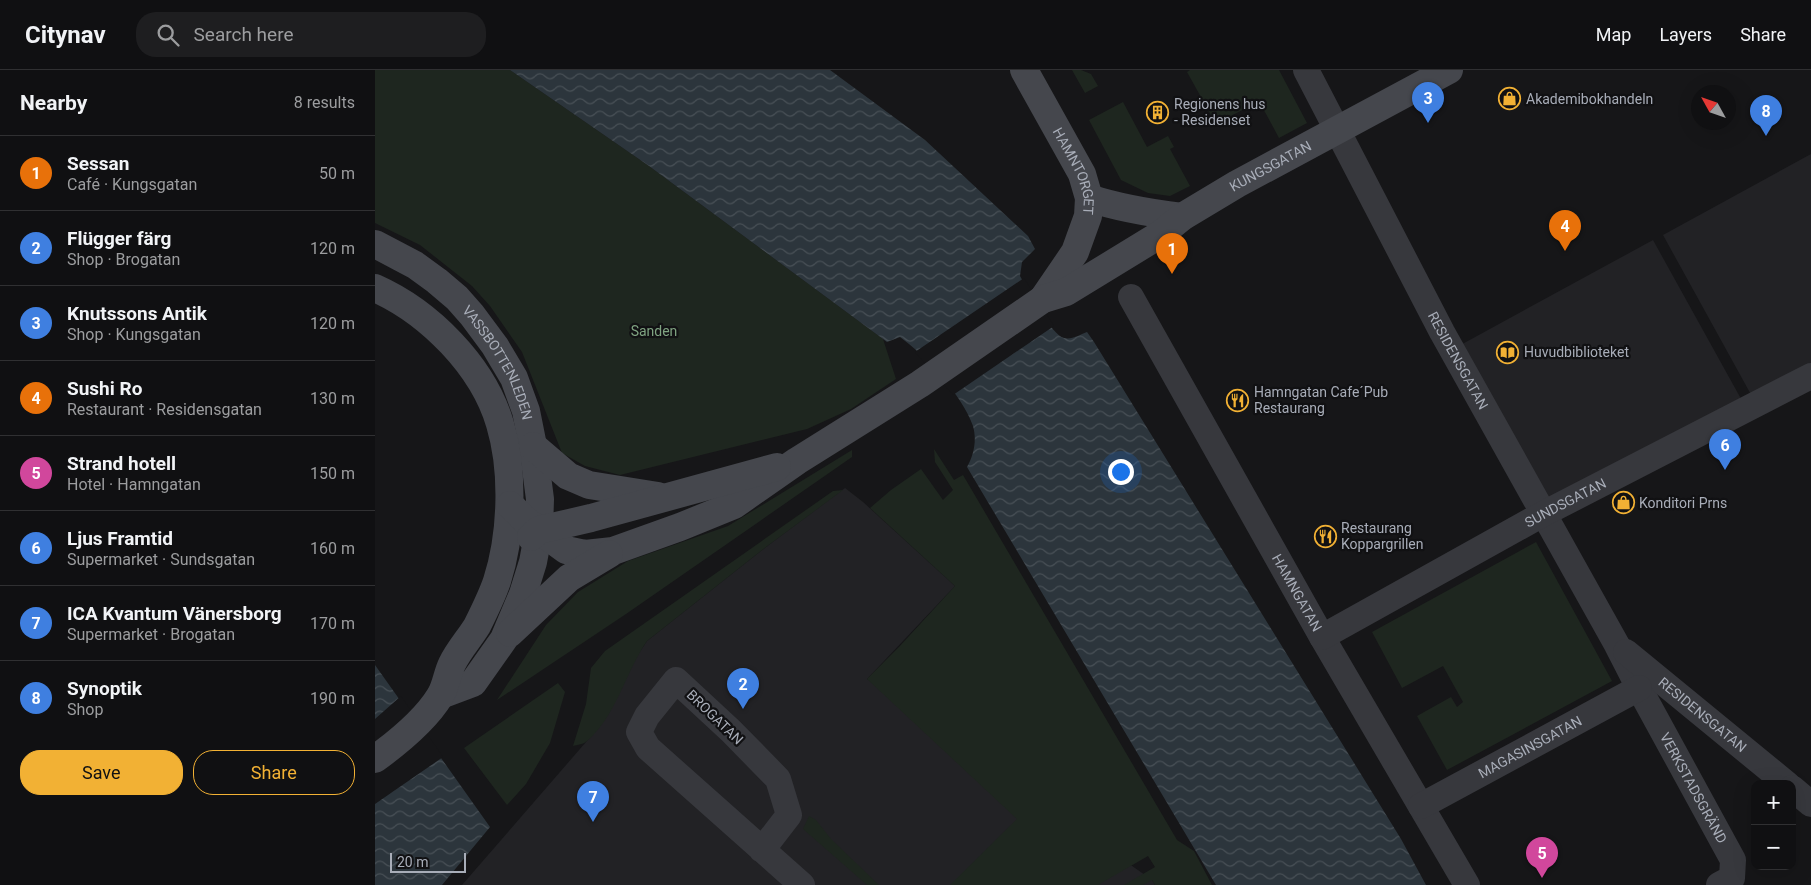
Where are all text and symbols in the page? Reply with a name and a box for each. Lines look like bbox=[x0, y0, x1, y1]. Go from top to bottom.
search box bbox=[136, 12, 486, 57]
text: Citynav bbox=[25, 21, 106, 49]
icon: search bbox=[154, 21, 182, 49]
text: Search here bbox=[194, 23, 294, 46]
text: Map bbox=[1596, 24, 1631, 45]
text: Layers bbox=[1659, 24, 1712, 45]
text: Share bbox=[1740, 24, 1786, 45]
pin: 3 bbox=[1412, 82, 1444, 123]
north arrow bbox=[1691, 85, 1736, 130]
shop icon: Akademibokhandeln bbox=[1498, 87, 1522, 111]
text: Nearby bbox=[20, 91, 87, 115]
place label: Akademibokhandeln bbox=[1526, 91, 1653, 107]
text: 8 results bbox=[294, 93, 355, 112]
pin: 8 bbox=[1750, 95, 1782, 136]
place label: Regionens hus - Residenset bbox=[1174, 96, 1266, 128]
building icon: Regionens hus - Residenset bbox=[1146, 100, 1170, 124]
street label: HAMNTORGET bbox=[1050, 125, 1097, 216]
street label: KUNGSGATAN bbox=[1227, 138, 1314, 195]
text: Sessan bbox=[67, 152, 129, 175]
text: 1 bbox=[31, 164, 41, 183]
text: 50 m bbox=[319, 164, 355, 183]
text: Café · Kungsgatan bbox=[67, 175, 197, 194]
pin: 4 bbox=[1549, 210, 1581, 251]
text: Flügger färg bbox=[67, 227, 171, 250]
pin: 1 bbox=[1156, 233, 1188, 274]
text: 2 bbox=[31, 239, 41, 258]
text: 120 m bbox=[310, 239, 355, 258]
text: Shop · Brogatan bbox=[67, 250, 180, 269]
text: Knutssons Antik bbox=[67, 302, 207, 325]
street label: VASSBOTTENLEDEN bbox=[459, 302, 536, 421]
street label: RESIDENSGATAN bbox=[1425, 309, 1492, 412]
text: 3 bbox=[31, 314, 41, 333]
text: 120 m bbox=[310, 314, 355, 333]
park label: Sanden bbox=[631, 323, 677, 339]
text: Shop · Kungsgatan bbox=[67, 325, 201, 344]
library icon: Huvudbiblioteket bbox=[1496, 340, 1520, 364]
place label: Huvudbiblioteket bbox=[1524, 344, 1629, 360]
text: Sushi Ro bbox=[67, 377, 142, 400]
place label: Hamngatan Cafe´Pub Restaurang bbox=[1254, 384, 1388, 416]
restaurant icon: Hamngatan Cafe´Pub Restaurang bbox=[1226, 388, 1250, 412]
text: 4 bbox=[31, 389, 41, 408]
text: 130 m bbox=[310, 389, 355, 408]
text: Restaurant · Residensgatan bbox=[67, 400, 262, 419]
pin: 6 bbox=[1709, 429, 1741, 470]
text: Strand hotell bbox=[67, 452, 176, 475]
your location bbox=[1108, 459, 1134, 485]
text: 5 bbox=[31, 464, 41, 483]
text: 150 m bbox=[310, 464, 355, 483]
text: Hotel · Hamngatan bbox=[67, 475, 201, 494]
street label: SUNDSGATAN bbox=[1522, 475, 1609, 531]
shop icon: Konditori Prns bbox=[1611, 491, 1635, 515]
place label: Konditori Prns bbox=[1639, 495, 1727, 511]
place label: Restaurang Koppargrillen bbox=[1341, 520, 1424, 552]
restaurant icon: Restaurang Koppargrillen bbox=[1313, 524, 1337, 548]
text: Ljus Framtid bbox=[67, 527, 173, 550]
text: 6 bbox=[31, 539, 41, 558]
text: 160 m bbox=[310, 539, 355, 558]
text: Supermarket · Sundsgatan bbox=[67, 550, 255, 569]
street label: HAMNGATAN bbox=[1269, 551, 1325, 634]
text: ICA Kvantum Vänersborg bbox=[67, 602, 282, 625]
text: 7 bbox=[31, 614, 41, 633]
text: 170 m bbox=[310, 614, 355, 633]
text: Supermarket · Brogatan bbox=[67, 625, 235, 644]
pin: 2 bbox=[727, 668, 759, 709]
street label: RESIDENSGATAN bbox=[1655, 674, 1750, 756]
text: Synoptik bbox=[67, 677, 142, 700]
street label: BROGATAN bbox=[684, 686, 746, 748]
text: 8 bbox=[31, 689, 41, 708]
text: 190 m bbox=[310, 689, 355, 708]
text: Shop bbox=[67, 700, 103, 719]
street label: MAGASINSGATAN bbox=[1476, 712, 1585, 781]
street label: VERKSTADSGRÄND bbox=[1657, 730, 1730, 846]
button: Save bbox=[20, 750, 183, 795]
button: Share bbox=[193, 750, 355, 795]
map controls bbox=[1751, 780, 1796, 870]
button: + bbox=[1751, 780, 1796, 825]
pin: 7 bbox=[577, 781, 609, 822]
button: − bbox=[1751, 825, 1796, 870]
pin: 5 bbox=[1526, 837, 1558, 878]
scale bar bbox=[390, 850, 466, 873]
text: 20 m bbox=[397, 854, 429, 870]

